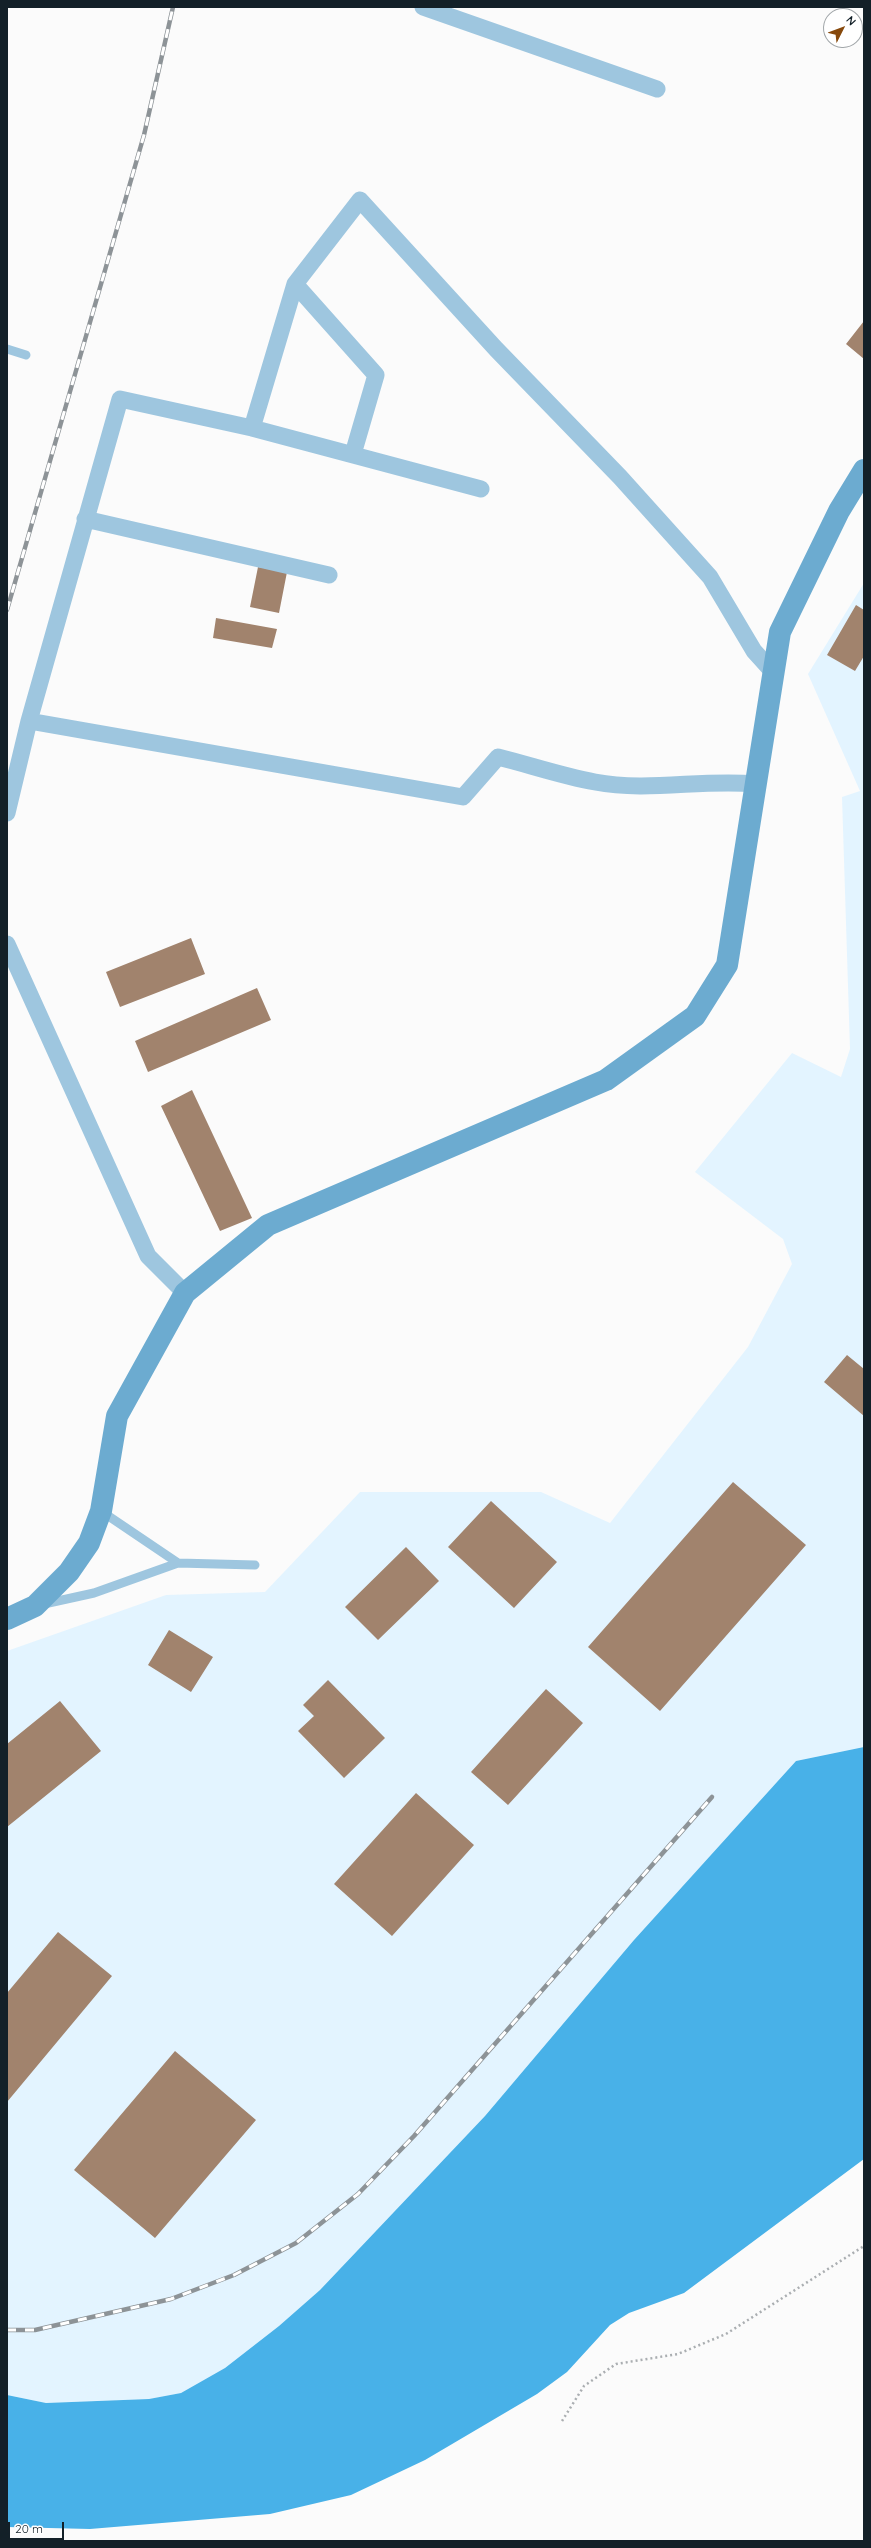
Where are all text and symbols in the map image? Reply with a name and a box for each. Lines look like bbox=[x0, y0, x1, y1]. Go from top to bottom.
north arrow bbox=[823, 8, 863, 48]
text: N bbox=[843, 13, 859, 28]
scale bar bbox=[10, 2514, 66, 2540]
text: 20 m bbox=[15, 2521, 43, 2536]

